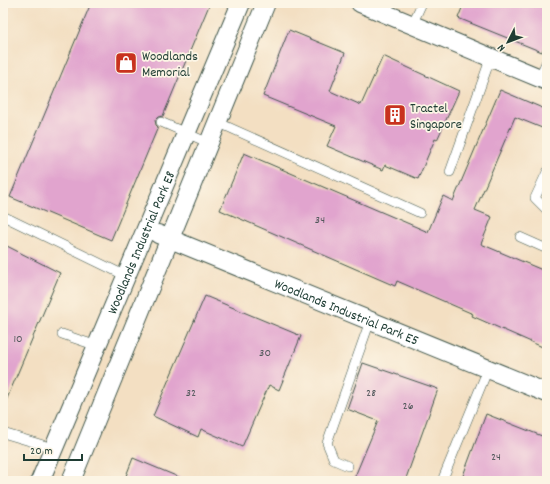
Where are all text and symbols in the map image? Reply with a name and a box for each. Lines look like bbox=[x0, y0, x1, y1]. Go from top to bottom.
north arrow bbox=[488, 22, 528, 62]
text: N bbox=[494, 40, 510, 55]
place label: Woodlands Memorial bbox=[142, 47, 198, 83]
shop icon: Woodlands Memorial bbox=[113, 50, 139, 76]
place label: Tractel Singapore bbox=[410, 99, 462, 135]
building icon: Tractel Singapore bbox=[382, 102, 408, 128]
street label: Woodlands Industrial Park E8 bbox=[103, 168, 181, 318]
house number: 34 bbox=[315, 212, 325, 229]
street label: Woodlands Industrial Park E5 bbox=[271, 275, 421, 352]
house number: 10 bbox=[13, 331, 23, 348]
house number: 30 bbox=[259, 345, 271, 362]
house number: 32 bbox=[186, 385, 196, 402]
house number: 28 bbox=[366, 385, 376, 402]
house number: 26 bbox=[402, 398, 414, 415]
scale bar bbox=[24, 436, 82, 462]
text: 20 m bbox=[30, 443, 53, 460]
house number: 24 bbox=[491, 449, 501, 466]

